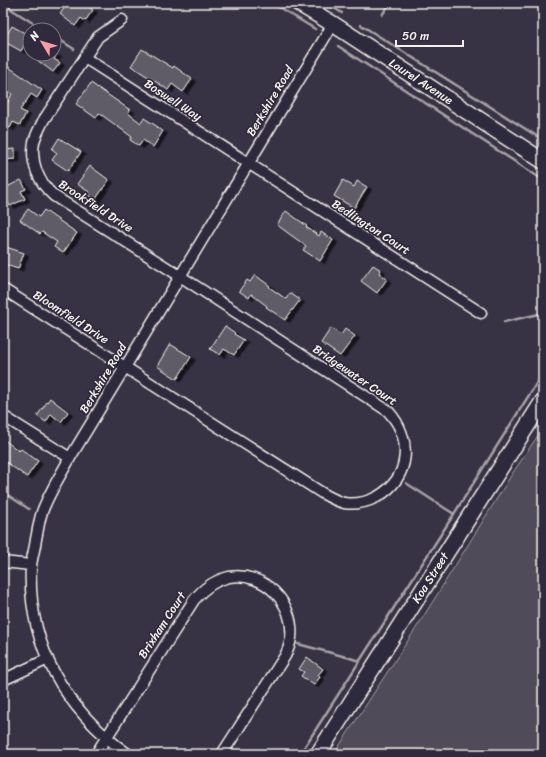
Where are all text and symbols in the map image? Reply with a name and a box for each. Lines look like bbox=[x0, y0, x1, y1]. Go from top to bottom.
north arrow bbox=[22, 22, 62, 62]
scale bar bbox=[396, 22, 463, 48]
text: 50 m bbox=[402, 25, 429, 47]
text: N bbox=[24, 27, 45, 46]
street label: Laurel Avenue bbox=[384, 52, 458, 111]
street label: Berkshire Road bbox=[240, 61, 300, 141]
street label: Boswell Way bbox=[140, 73, 207, 127]
street label: Brookfield Drive bbox=[54, 173, 138, 239]
street label: Bedlington Court bbox=[327, 193, 415, 261]
street label: Bloomfield Drive bbox=[28, 284, 114, 350]
street label: Berkshire Road bbox=[73, 338, 133, 418]
street label: Bridgewater Court bbox=[308, 338, 402, 412]
street label: Koa Street bbox=[406, 547, 456, 608]
street label: Brixham Court bbox=[132, 586, 193, 663]

